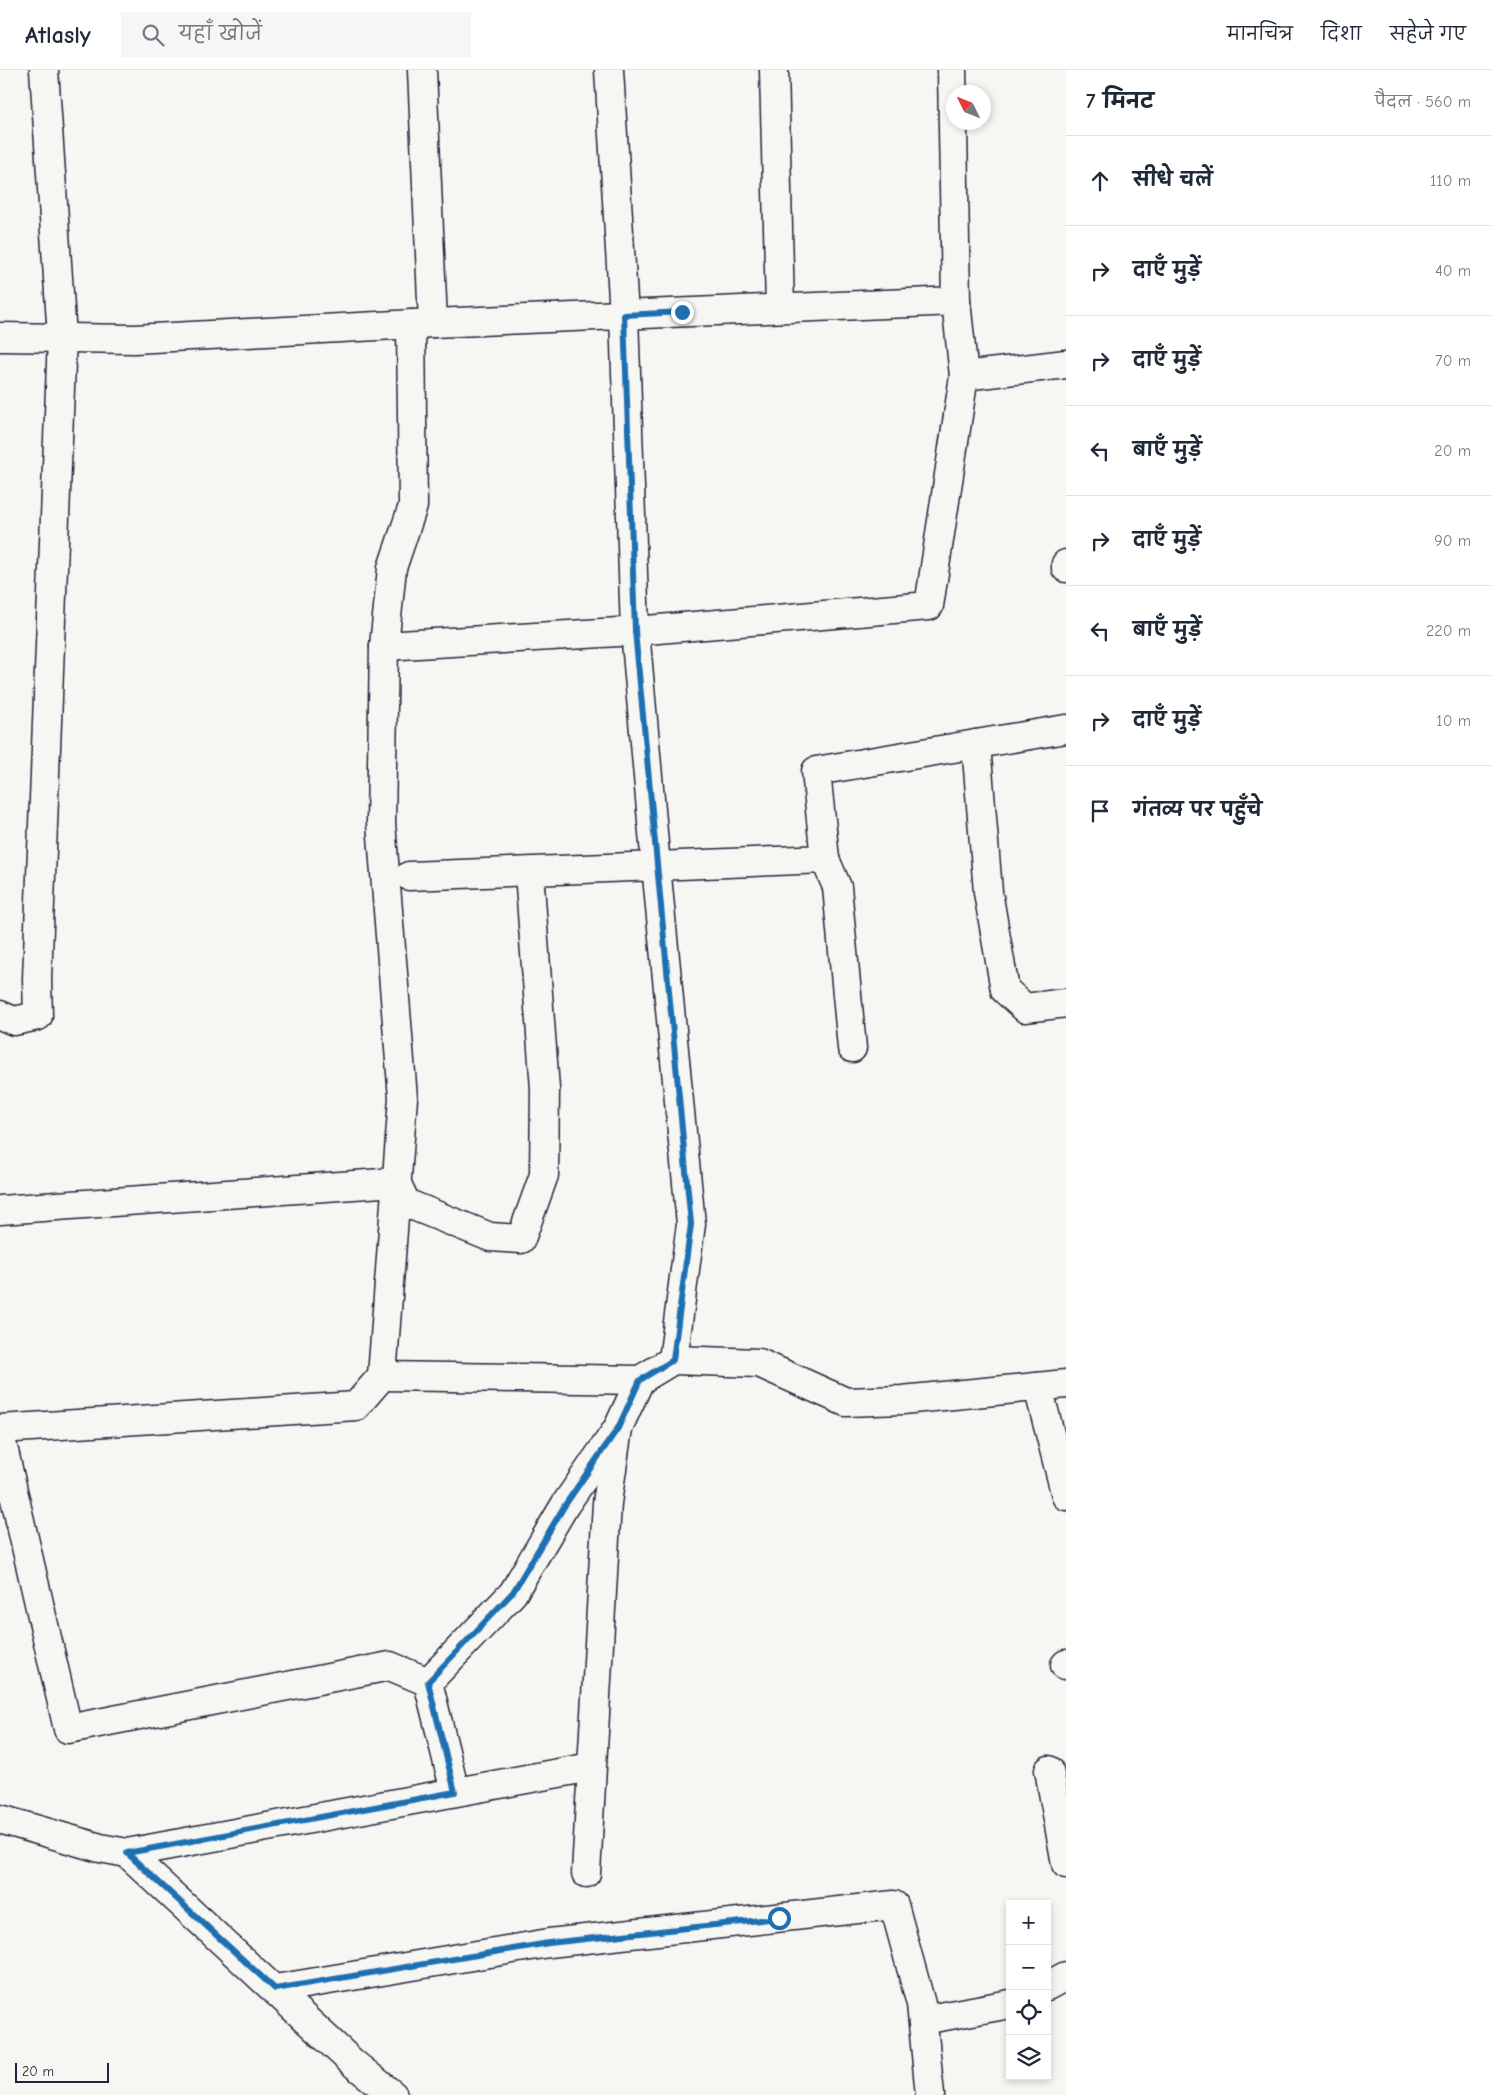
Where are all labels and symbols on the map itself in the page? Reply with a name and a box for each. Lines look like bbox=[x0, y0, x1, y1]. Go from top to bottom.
north arrow bbox=[946, 85, 991, 130]
route end bbox=[671, 301, 694, 324]
route start bbox=[768, 1907, 791, 1930]
scale bar bbox=[15, 2060, 109, 2083]

